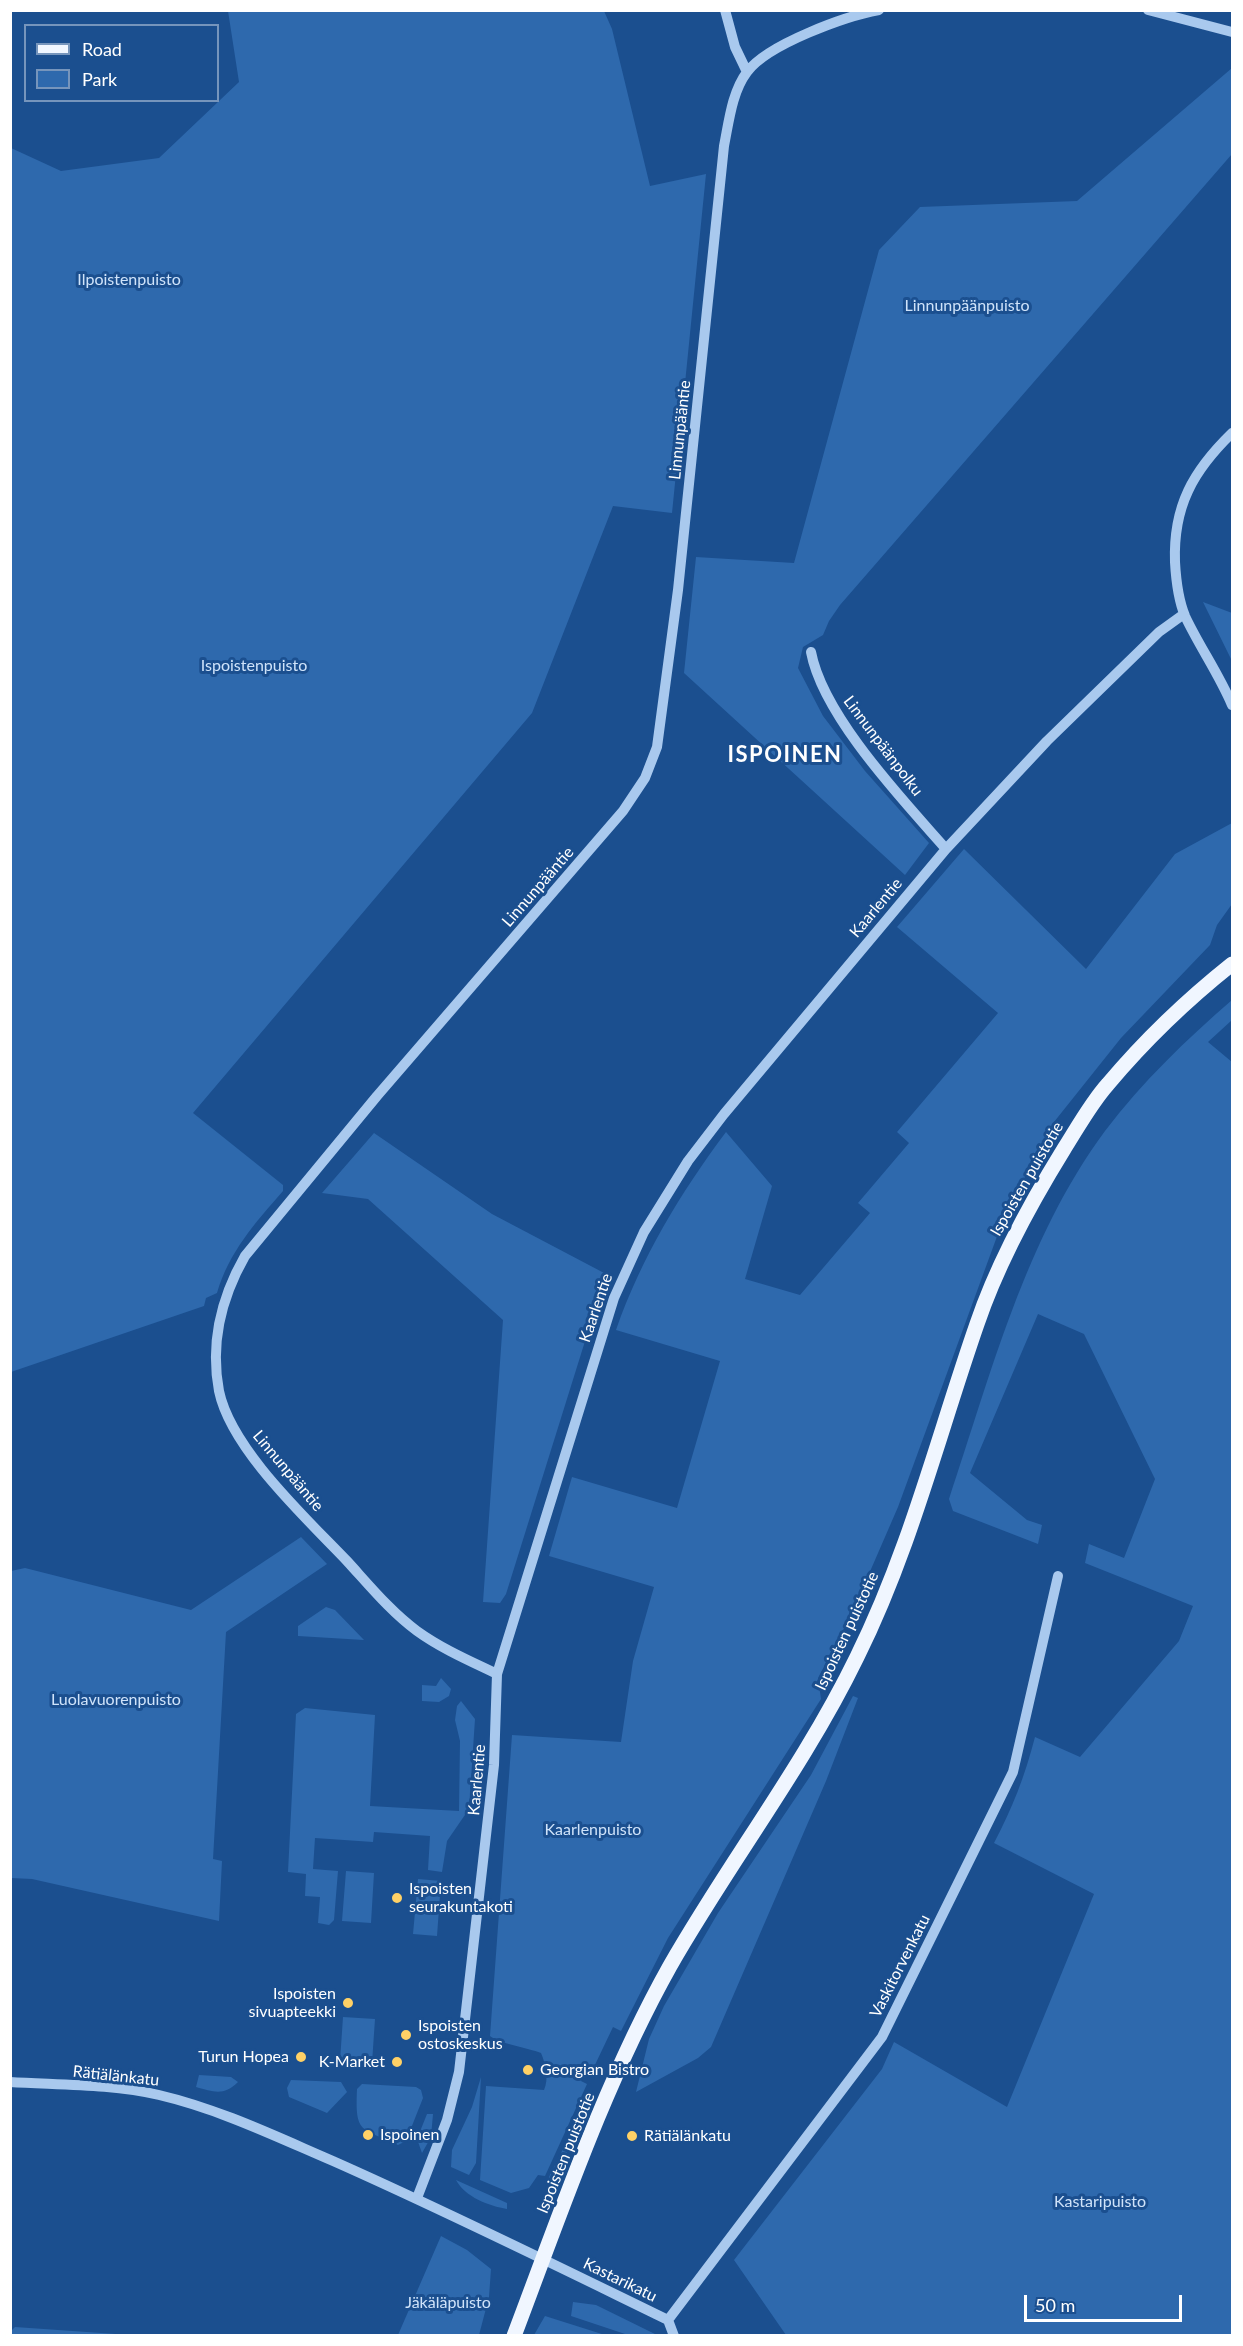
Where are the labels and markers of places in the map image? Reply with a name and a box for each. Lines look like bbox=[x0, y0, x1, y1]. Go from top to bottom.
place label: Ispoisten seurakuntakoti bbox=[409, 1879, 513, 1917]
marker: Ispoisten seurakuntakoti bbox=[390, 1891, 404, 1905]
place label: Ispoisten sivuapteekki bbox=[249, 1984, 336, 2022]
marker: Ispoisten sivuapteekki bbox=[341, 1996, 355, 2010]
place label: Ispoisten ostoskeskus bbox=[418, 2016, 503, 2054]
marker: Ispoisten ostoskeskus bbox=[399, 2028, 413, 2042]
place label: Turun Hopea bbox=[198, 2047, 289, 2067]
marker: Turun Hopea bbox=[294, 2050, 308, 2064]
place label: K-Market bbox=[319, 2052, 385, 2072]
marker: K-Market bbox=[390, 2055, 404, 2069]
place label: Georgian Bistro bbox=[540, 2060, 649, 2080]
marker: Georgian Bistro bbox=[521, 2063, 535, 2077]
place label: Ispoinen bbox=[380, 2125, 439, 2145]
place label: Rätiälänkatu bbox=[644, 2126, 731, 2146]
marker: Ispoinen bbox=[361, 2128, 375, 2142]
marker: Rätiälänkatu bbox=[625, 2129, 639, 2143]

